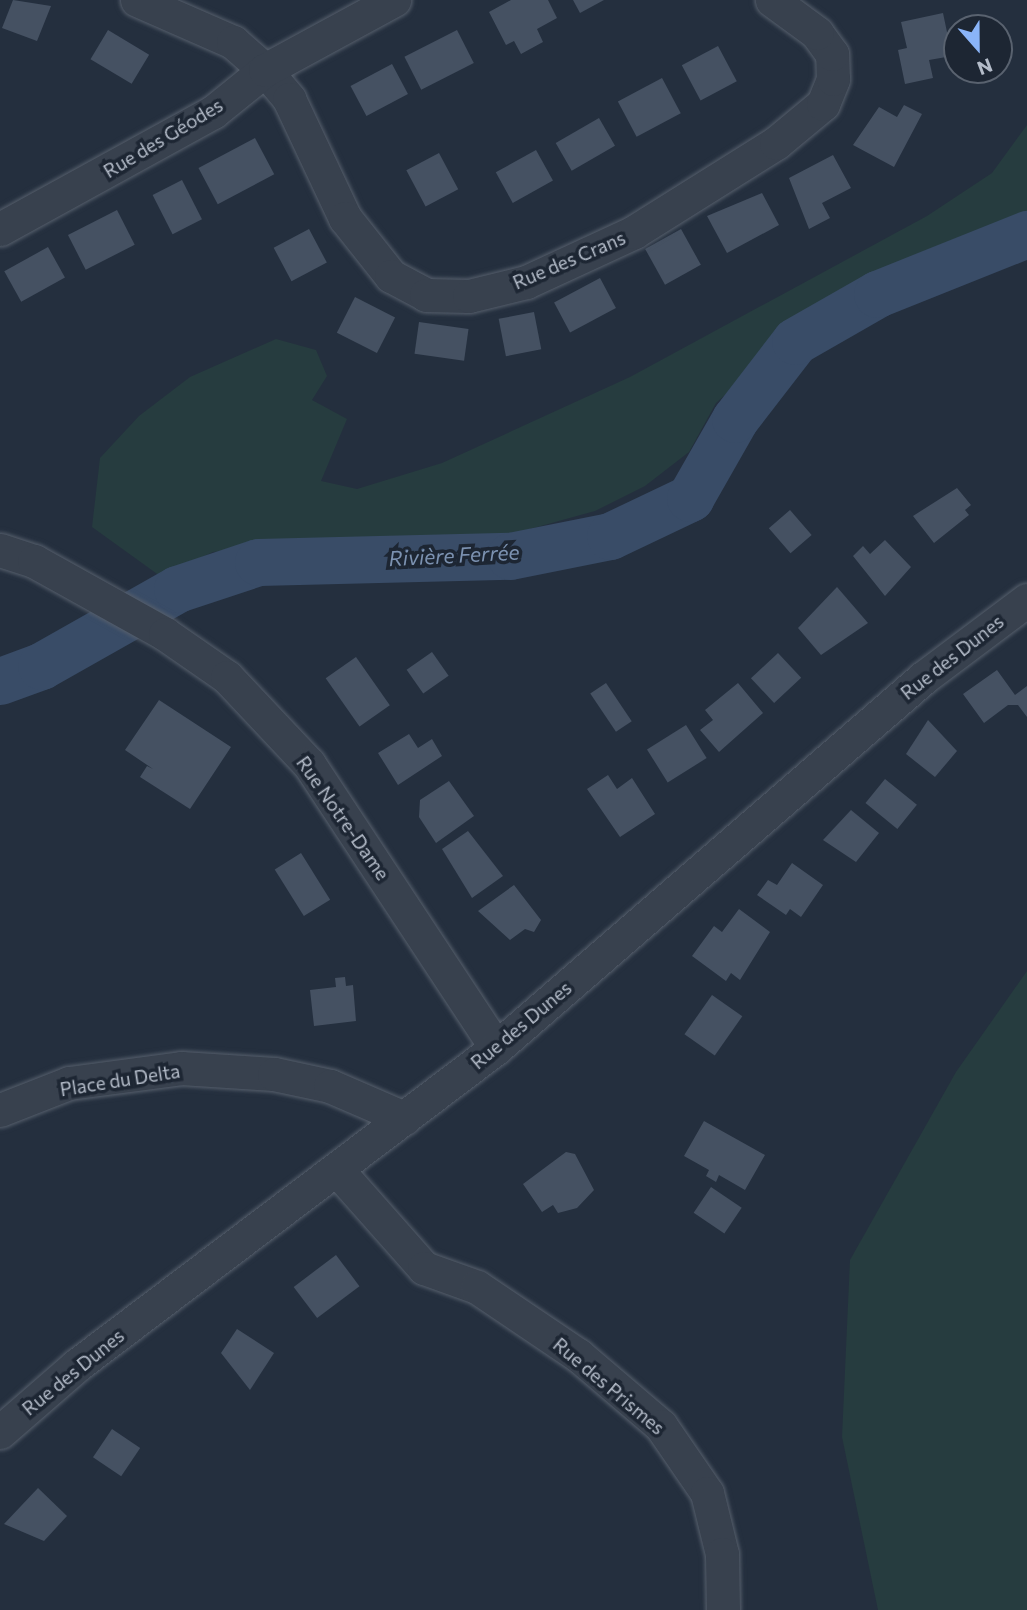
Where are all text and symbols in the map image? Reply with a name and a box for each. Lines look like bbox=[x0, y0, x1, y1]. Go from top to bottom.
north arrow bbox=[943, 14, 1013, 84]
text: N bbox=[974, 54, 996, 80]
street label: Rue des Géodes bbox=[99, 93, 227, 183]
street label: Rue des Crans bbox=[509, 226, 629, 294]
water label: Rivière Ferrée bbox=[388, 539, 520, 571]
street label: Rue des Dunes bbox=[896, 610, 1008, 704]
street label: Rue Notre-Dame bbox=[292, 752, 394, 884]
street label: Rue des Dunes bbox=[466, 976, 576, 1074]
street label: Place du Delta bbox=[58, 1059, 182, 1101]
street label: Rue des Dunes bbox=[18, 1324, 128, 1420]
street label: Rue des Prismes bbox=[549, 1333, 669, 1439]

